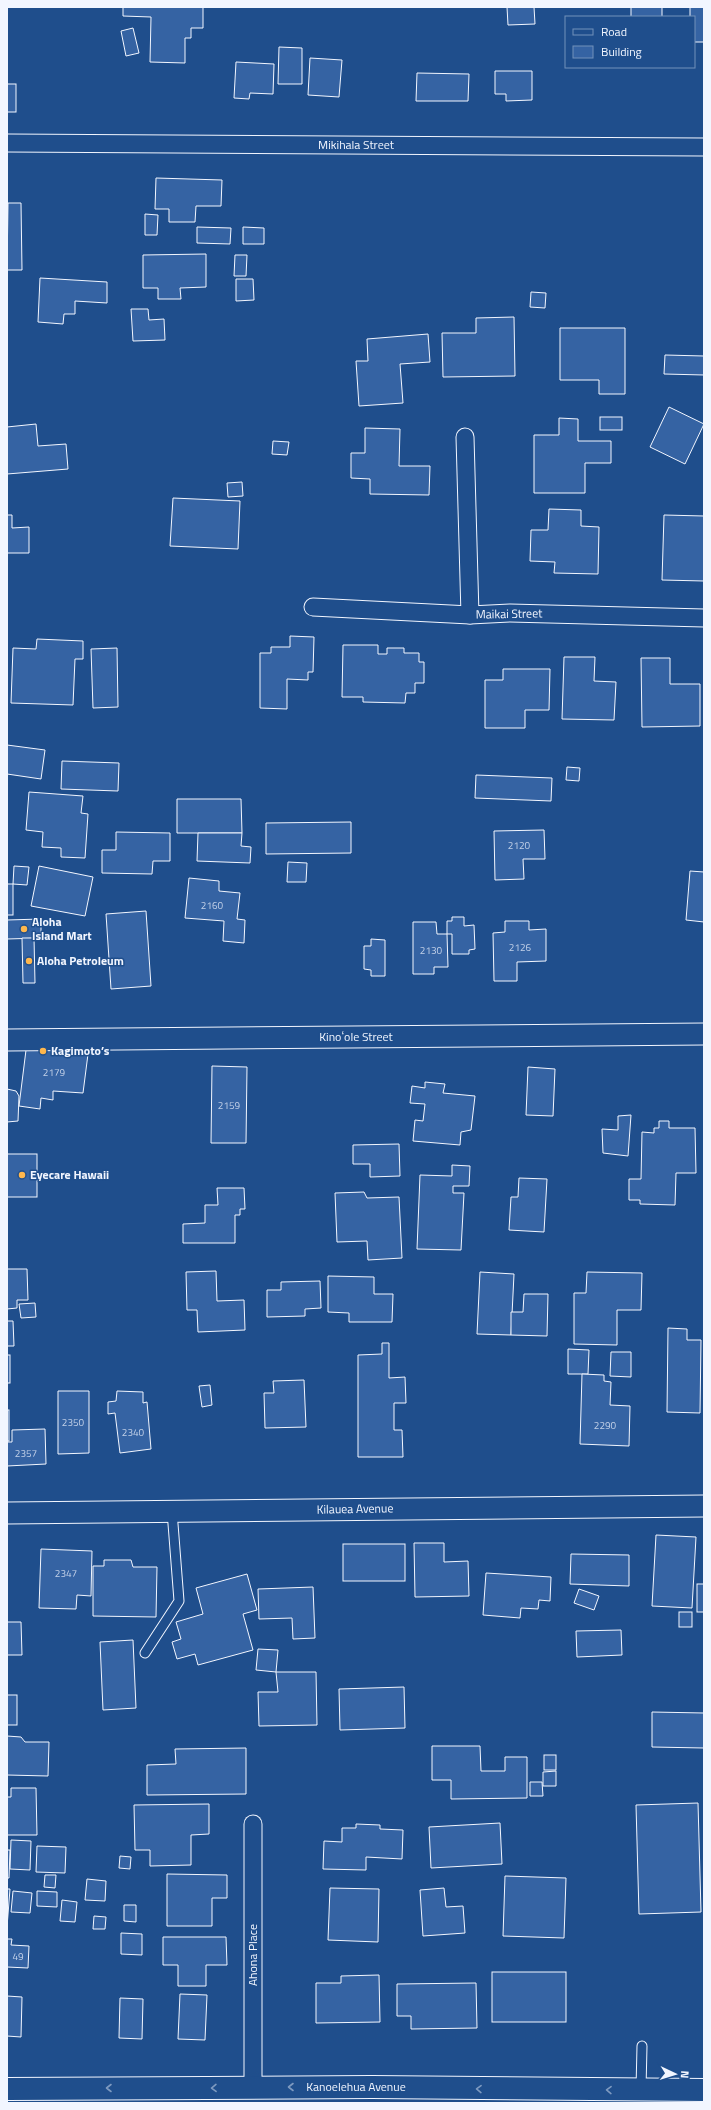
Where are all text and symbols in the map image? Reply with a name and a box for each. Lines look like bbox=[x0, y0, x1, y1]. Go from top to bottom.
legend bbox=[565, 16, 695, 68]
text: Road bbox=[601, 22, 627, 41]
text: Building bbox=[601, 42, 642, 61]
street label: Mikihala Street bbox=[318, 135, 395, 154]
street label: Maikai Street bbox=[476, 603, 543, 624]
house number: 2120 bbox=[508, 838, 531, 853]
house number: 2160 bbox=[201, 898, 224, 913]
place label: Aloha Island Mart bbox=[32, 912, 92, 945]
marker: Aloha Island Mart bbox=[19, 924, 29, 934]
house number: 2126 bbox=[509, 940, 532, 955]
house number: 2130 bbox=[420, 943, 443, 958]
place label: Aloha Petroleum bbox=[37, 951, 124, 970]
marker: Aloha Petroleum bbox=[24, 956, 34, 966]
street label: Kinoʻole Street bbox=[319, 1027, 394, 1046]
place label: Kagimoto’s bbox=[51, 1041, 110, 1060]
marker: Kagimoto’s bbox=[38, 1046, 48, 1056]
house number: 2179 bbox=[43, 1065, 66, 1080]
house number: 2159 bbox=[218, 1098, 241, 1113]
place label: Eyecare Hawaii bbox=[30, 1165, 109, 1184]
marker: Eyecare Hawaii bbox=[17, 1170, 27, 1180]
house number: 2350 bbox=[62, 1415, 85, 1430]
house number: 2290 bbox=[594, 1418, 617, 1433]
house number: 2340 bbox=[122, 1425, 145, 1440]
house number: 2357 bbox=[15, 1446, 37, 1461]
street label: Kilauea Avenue bbox=[316, 1498, 394, 1519]
house number: 2347 bbox=[55, 1566, 77, 1581]
street label: Ahona Place bbox=[243, 1924, 262, 1986]
house number: 49 bbox=[12, 1949, 24, 1964]
north arrow bbox=[655, 2054, 695, 2094]
text: N bbox=[677, 2070, 693, 2079]
street label: Kanoelehua Avenue bbox=[306, 2077, 406, 2096]
one-way arrow bbox=[288, 2083, 294, 2091]
one-way arrow bbox=[106, 2084, 112, 2092]
one-way arrow bbox=[211, 2084, 217, 2092]
one-way arrow bbox=[476, 2084, 482, 2093]
one-way arrow bbox=[606, 2086, 612, 2095]

